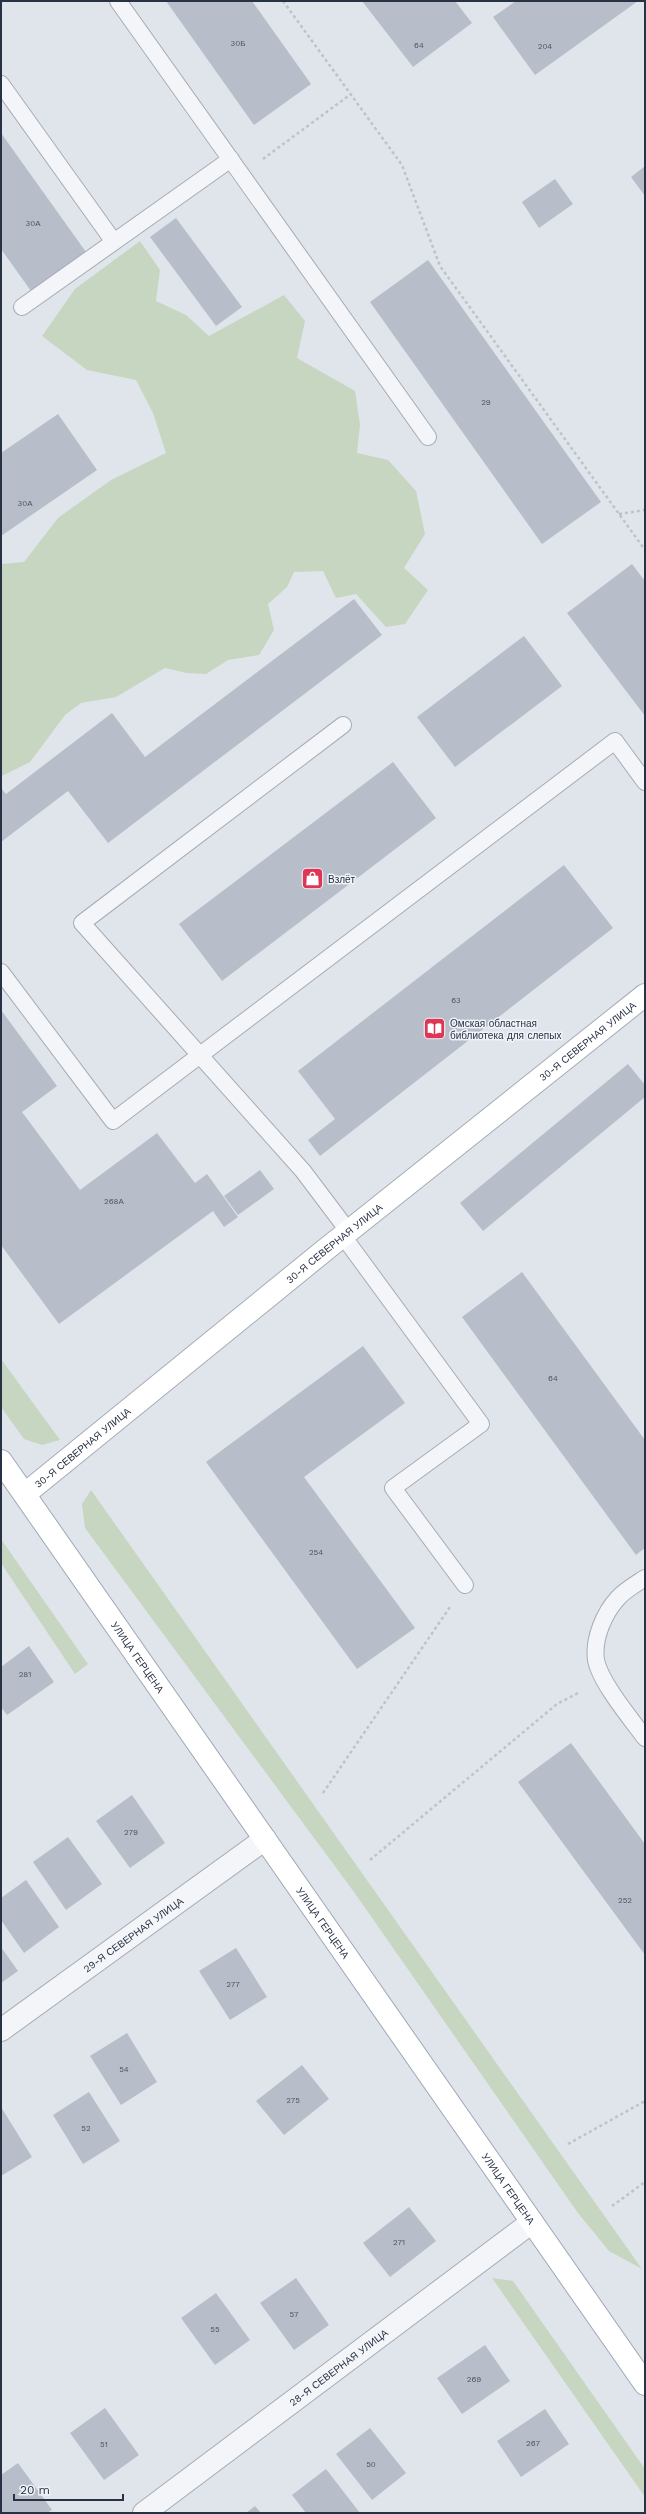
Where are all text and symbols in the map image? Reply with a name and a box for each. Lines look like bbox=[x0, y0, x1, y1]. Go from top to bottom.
house number: 30Б bbox=[231, 39, 245, 48]
house number: 64 bbox=[414, 41, 424, 50]
house number: 204 bbox=[538, 42, 552, 51]
house number: 30А bbox=[26, 219, 41, 228]
house number: 29 bbox=[481, 398, 491, 407]
house number: 30А bbox=[18, 499, 33, 508]
shop icon: Взлёт bbox=[299, 866, 325, 892]
place label: Взлёт bbox=[328, 874, 356, 885]
house number: 63 bbox=[451, 996, 461, 1005]
street label: 30-Я СЕВЕРНАЯ УЛИЦА bbox=[537, 999, 638, 1083]
library icon: Омская областная библиотека для слепых bbox=[421, 1016, 447, 1042]
place label: Омская областная библиотека для слепых bbox=[450, 1018, 561, 1041]
house number: 268А bbox=[104, 1197, 125, 1206]
street label: 30-Я СЕВЕРНАЯ УЛИЦА bbox=[284, 1201, 385, 1285]
house number: 64 bbox=[548, 1374, 558, 1383]
street label: 30-Я СЕВЕРНАЯ УЛИЦА bbox=[32, 1405, 133, 1489]
house number: 254 bbox=[309, 1548, 323, 1557]
street label: УЛИЦА ГЕРЦЕНА bbox=[109, 1619, 166, 1695]
house number: 281 bbox=[19, 1670, 31, 1679]
house number: 279 bbox=[124, 1828, 138, 1837]
street label: УЛИЦА ГЕРЦЕНА bbox=[295, 1885, 352, 1961]
street label: 29-Я СЕВЕРНАЯ УЛИЦА bbox=[81, 1895, 185, 1974]
house number: 252 bbox=[618, 1896, 632, 1905]
house number: 277 bbox=[226, 1980, 240, 1989]
house number: 54 bbox=[119, 2065, 129, 2074]
house number: 275 bbox=[286, 2096, 300, 2105]
house number: 52 bbox=[81, 2124, 91, 2133]
street label: УЛИЦА ГЕРЦЕНА bbox=[480, 2151, 537, 2226]
house number: 271 bbox=[393, 2238, 405, 2247]
house number: 57 bbox=[289, 2310, 299, 2319]
house number: 55 bbox=[210, 2325, 220, 2334]
street label: 28-Я СЕВЕРНАЯ УЛИЦА bbox=[287, 2327, 390, 2408]
house number: 269 bbox=[467, 2375, 481, 2384]
house number: 267 bbox=[526, 2439, 540, 2448]
house number: 51 bbox=[100, 2440, 108, 2449]
house number: 50 bbox=[366, 2460, 376, 2469]
scale bar bbox=[14, 2476, 123, 2502]
text: 20 m bbox=[20, 2483, 50, 2497]

